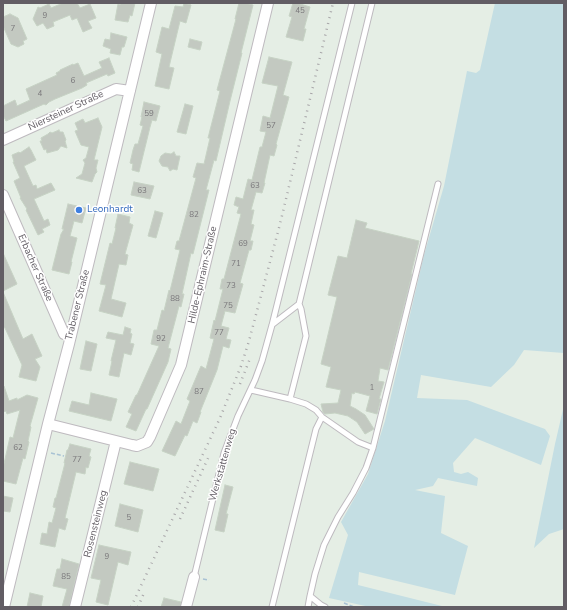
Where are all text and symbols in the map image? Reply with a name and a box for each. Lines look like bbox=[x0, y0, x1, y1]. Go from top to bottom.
house number: 45 bbox=[295, 6, 305, 16]
house number: 9 bbox=[43, 11, 47, 21]
house number: 7 bbox=[11, 24, 15, 34]
house number: 6 bbox=[71, 76, 75, 86]
street label: Niersteiner Straße bbox=[27, 88, 105, 134]
house number: 4 bbox=[38, 89, 42, 99]
house number: 59 bbox=[144, 109, 154, 119]
house number: 57 bbox=[266, 121, 276, 131]
house number: 63 bbox=[250, 181, 260, 191]
house number: 63 bbox=[137, 186, 147, 196]
place label: Leonhardt bbox=[87, 204, 133, 216]
marker: Leonhardt bbox=[74, 205, 84, 215]
house number: 82 bbox=[189, 210, 199, 220]
street label: Hilde-Ephraim-Straße bbox=[186, 225, 220, 325]
street label: Erbacher Straße bbox=[15, 233, 55, 303]
house number: 69 bbox=[238, 239, 248, 249]
house number: 71 bbox=[231, 259, 241, 269]
street label: Trabener Straße bbox=[63, 268, 93, 342]
house number: 73 bbox=[226, 281, 236, 291]
house number: 88 bbox=[170, 294, 180, 304]
house number: 75 bbox=[223, 301, 233, 311]
house number: 77 bbox=[214, 328, 224, 338]
house number: 92 bbox=[156, 334, 166, 344]
house number: 1 bbox=[370, 383, 374, 393]
house number: 87 bbox=[194, 387, 204, 397]
street label: Werkstättenweg bbox=[207, 427, 239, 503]
house number: 62 bbox=[13, 443, 23, 453]
house number: 77 bbox=[72, 455, 82, 465]
street label: Rosensteinweg bbox=[82, 489, 110, 559]
house number: 5 bbox=[127, 513, 131, 523]
house number: 9 bbox=[105, 552, 109, 562]
house number: 85 bbox=[61, 572, 71, 582]

